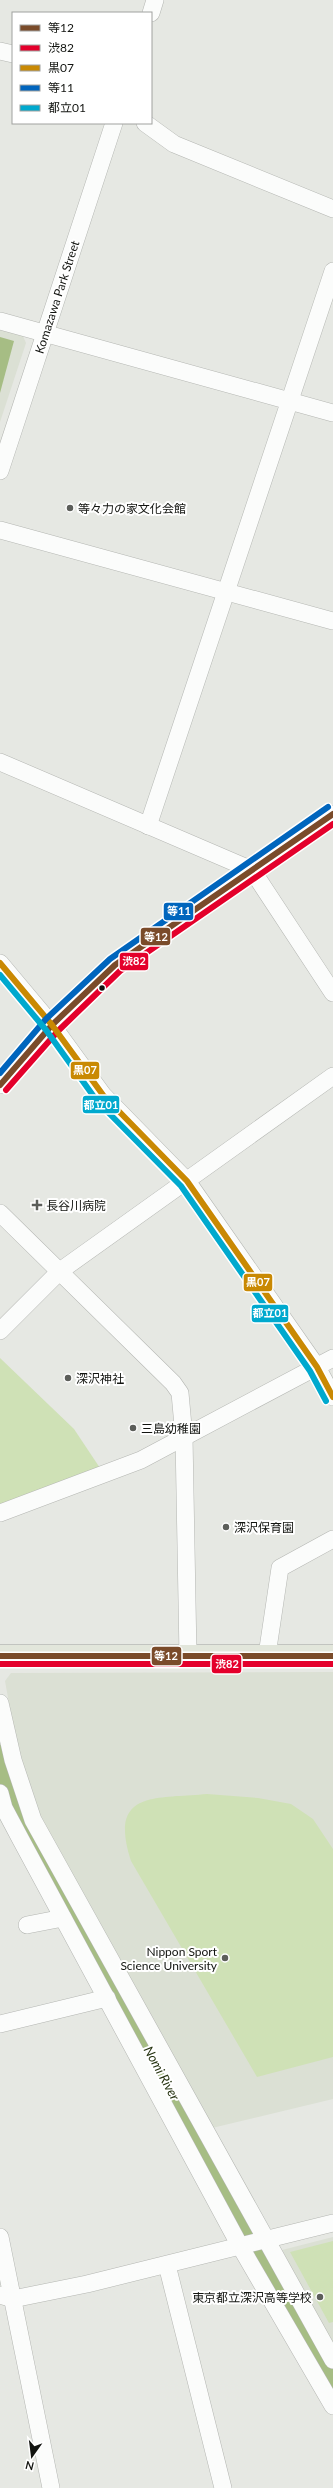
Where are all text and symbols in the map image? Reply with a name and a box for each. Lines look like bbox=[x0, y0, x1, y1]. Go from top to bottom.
legend bbox=[12, 12, 152, 124]
text: 等12 bbox=[48, 20, 74, 35]
text: 渋82 bbox=[48, 40, 74, 55]
text: 黒07 bbox=[48, 60, 74, 75]
text: 等11 bbox=[48, 80, 74, 95]
text: 都立01 bbox=[48, 100, 86, 115]
street label: Komazawa Park Street bbox=[32, 238, 83, 355]
place label: 等々力の家文化会館 bbox=[78, 501, 186, 516]
marker: 等々力の家文化会館 bbox=[65, 503, 75, 513]
line badge: 等11 bbox=[163, 902, 194, 921]
text: 等11 bbox=[167, 904, 191, 917]
line badge: 等12 bbox=[140, 927, 171, 946]
text: 等12 bbox=[144, 930, 168, 943]
line badge: 渋82 bbox=[119, 952, 149, 971]
text: 渋82 bbox=[122, 954, 146, 967]
unlabelled marker bbox=[97, 983, 107, 993]
line badge: 黒07 bbox=[70, 1061, 100, 1080]
text: 黒07 bbox=[73, 1063, 97, 1076]
line badge: 都立01 bbox=[82, 1095, 120, 1114]
text: 都立01 bbox=[84, 1098, 118, 1111]
place label: 長谷川病院 bbox=[46, 1198, 106, 1213]
marker: 長谷川病院 bbox=[31, 1199, 43, 1211]
line badge: 黒07 bbox=[243, 1273, 273, 1292]
text: 黒07 bbox=[246, 1275, 270, 1288]
line badge: 都立01 bbox=[251, 1304, 289, 1323]
text: 都立01 bbox=[253, 1306, 287, 1319]
place label: 深沢神社 bbox=[76, 1371, 124, 1386]
marker: 深沢神社 bbox=[63, 1373, 73, 1383]
place label: 三島幼稚園 bbox=[141, 1421, 201, 1436]
marker: 三島幼稚園 bbox=[128, 1423, 138, 1433]
place label: 深沢保育園 bbox=[234, 1520, 294, 1535]
marker: 深沢保育園 bbox=[221, 1522, 231, 1532]
line badge: 等12 bbox=[151, 1646, 182, 1666]
text: 等12 bbox=[154, 1649, 178, 1662]
line badge: 渋82 bbox=[211, 1654, 242, 1674]
text: 渋82 bbox=[215, 1657, 239, 1670]
place label: Nippon Sport Science University bbox=[120, 1944, 218, 1973]
marker: Nippon Sport Science University bbox=[220, 1953, 230, 1963]
water label: Nomi River bbox=[141, 2043, 184, 2103]
place label: 東京都立深沢高等学校 bbox=[192, 2290, 312, 2305]
marker: 東京都立深沢高等学校 bbox=[315, 2292, 325, 2302]
north arrow bbox=[12, 2436, 52, 2476]
text: N bbox=[24, 2459, 35, 2474]

